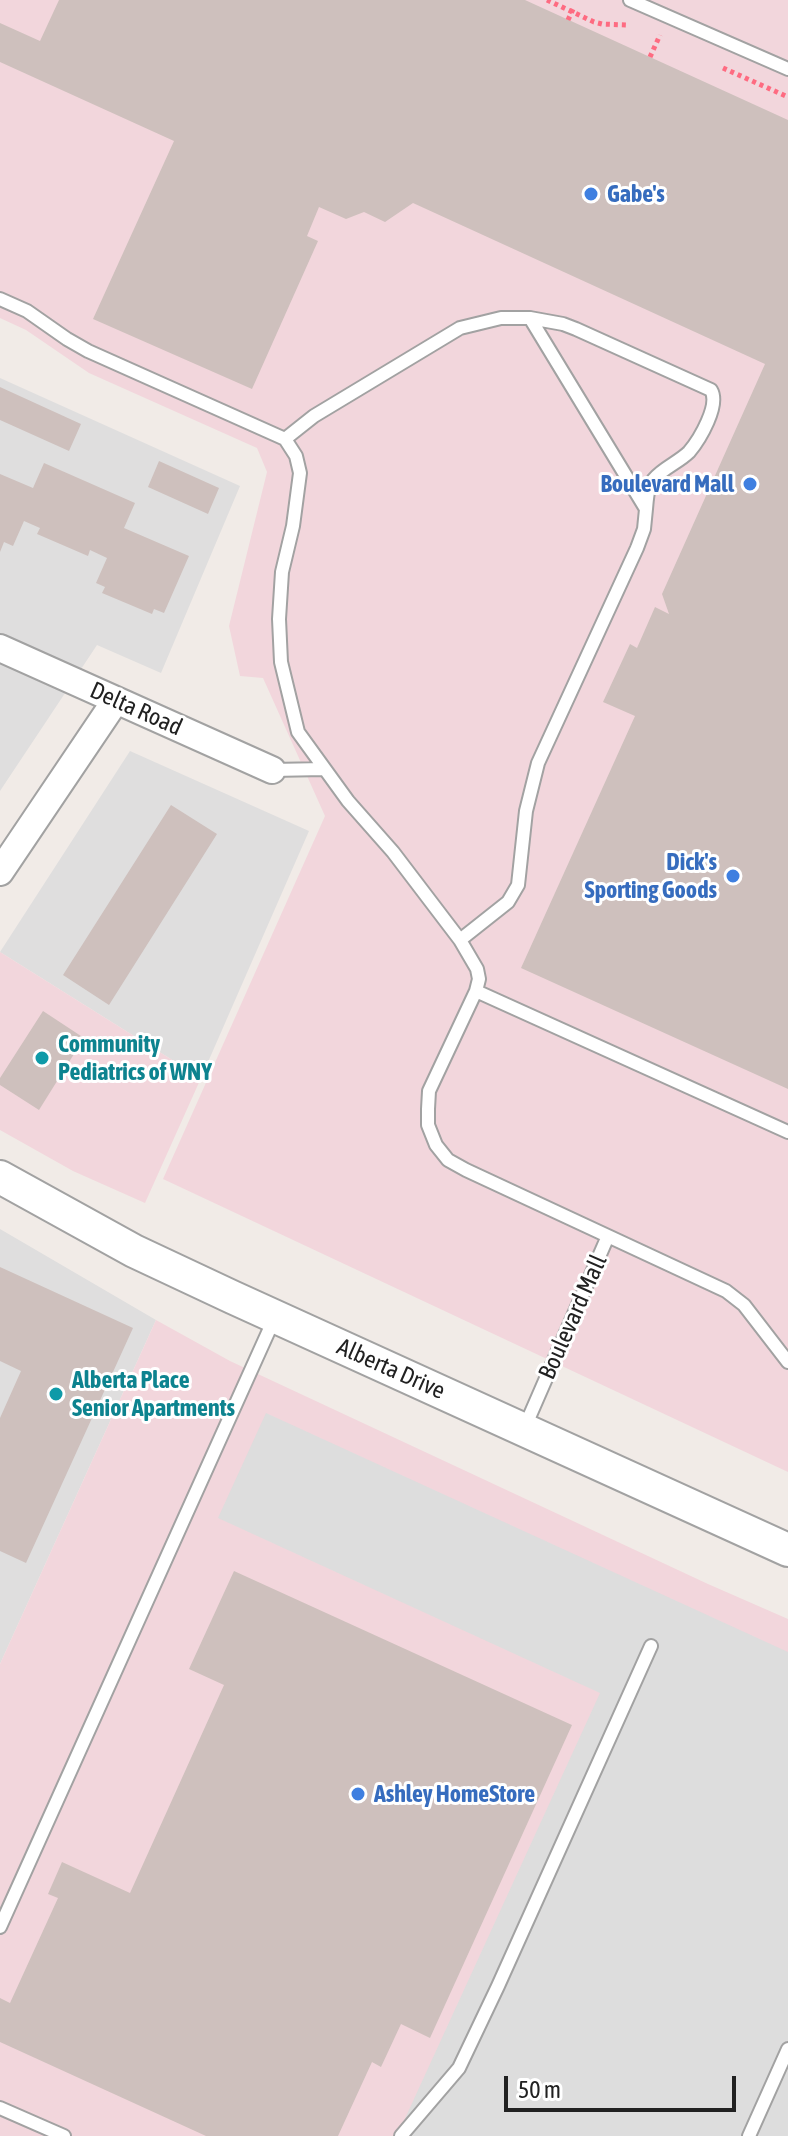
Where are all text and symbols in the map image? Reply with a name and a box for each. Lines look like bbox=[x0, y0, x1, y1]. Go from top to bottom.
place label: Gabe's bbox=[607, 180, 665, 208]
marker: Gabe's bbox=[582, 185, 600, 203]
place label: Boulevard Mall bbox=[600, 470, 734, 498]
marker: Boulevard Mall bbox=[741, 475, 759, 493]
street label: Delta Road bbox=[85, 676, 187, 742]
place label: Dick's Sporting Goods bbox=[585, 848, 717, 904]
marker: Dick's Sporting Goods bbox=[724, 867, 742, 885]
place label: Community Pediatrics of WNY bbox=[58, 1030, 212, 1086]
marker: Community Pediatrics of WNY bbox=[33, 1049, 51, 1067]
street label: Boulevard Mall bbox=[533, 1250, 613, 1384]
street label: Alberta Drive bbox=[333, 1332, 449, 1406]
place label: Alberta Place Senior Apartments bbox=[72, 1366, 235, 1422]
marker: Alberta Place Senior Apartments bbox=[47, 1385, 65, 1403]
place label: Ashley HomeStore bbox=[374, 1780, 535, 1808]
marker: Ashley HomeStore bbox=[349, 1785, 367, 1803]
scale bar bbox=[508, 2060, 740, 2110]
text: 50 m bbox=[518, 2076, 561, 2103]

